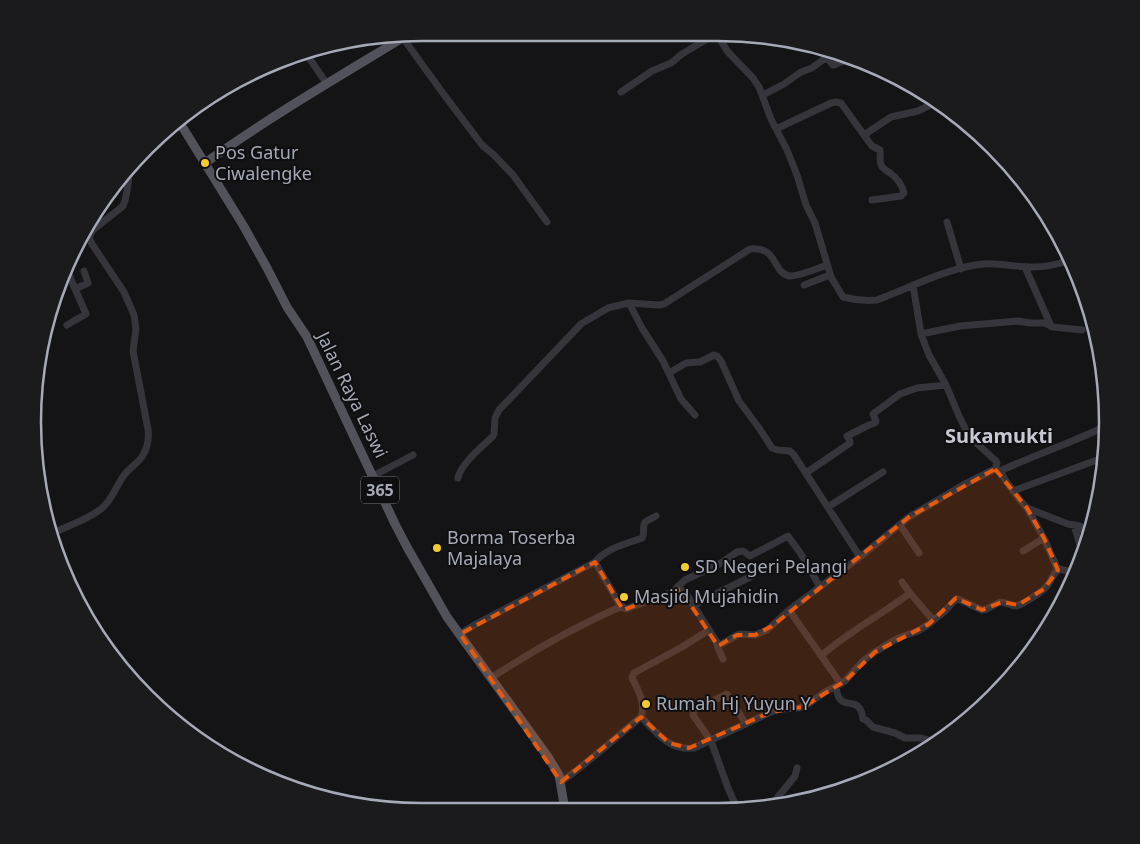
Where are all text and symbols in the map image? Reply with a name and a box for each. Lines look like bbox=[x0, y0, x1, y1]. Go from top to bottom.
place label: Pos Gatur Ciwalengke bbox=[215, 140, 312, 185]
marker: Pos Gatur Ciwalengke bbox=[199, 157, 211, 169]
street label: Jalan Raya Laswi bbox=[311, 326, 394, 462]
district label: Sukamukti bbox=[945, 422, 1053, 449]
road number: 365 bbox=[361, 476, 399, 504]
place label: Borma Toserba Majalaya bbox=[447, 525, 576, 570]
marker: Borma Toserba Majalaya bbox=[431, 542, 443, 554]
place label: SD Negeri Pelangi bbox=[695, 554, 847, 578]
marker: SD Negeri Pelangi bbox=[679, 561, 691, 573]
place label: Masjid Mujahidin bbox=[634, 584, 779, 608]
marker: Masjid Mujahidin bbox=[618, 591, 630, 603]
place label: Rumah Hj Yuyun Y bbox=[656, 691, 812, 715]
marker: Rumah Hj Yuyun Y bbox=[640, 698, 652, 710]

